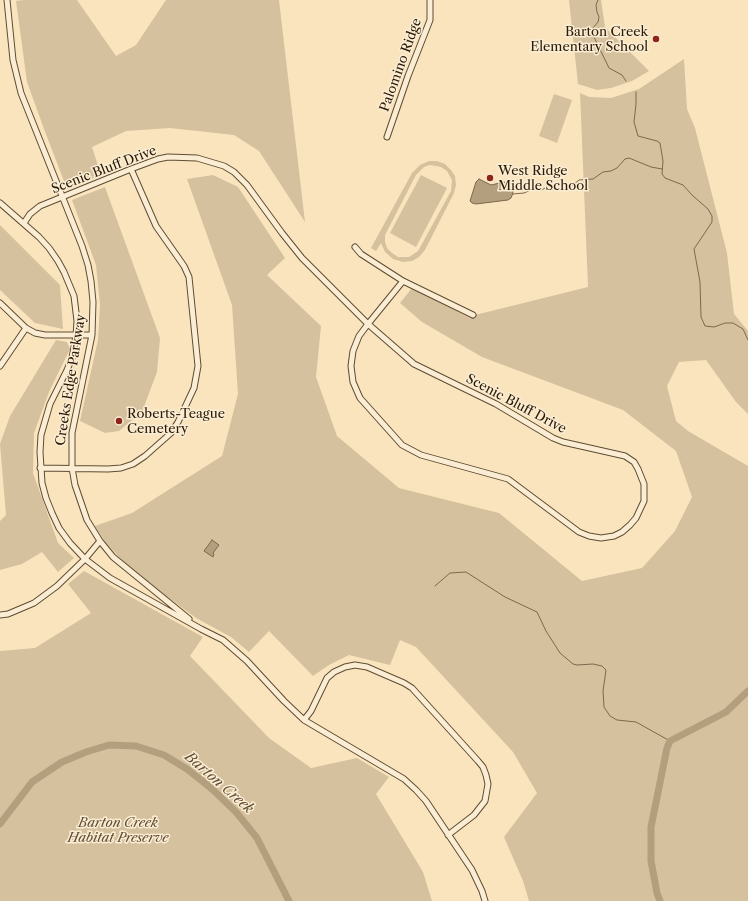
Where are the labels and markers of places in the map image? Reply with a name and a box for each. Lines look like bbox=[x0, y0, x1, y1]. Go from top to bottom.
place label: Barton Creek Elementary School bbox=[530, 24, 648, 55]
marker: Barton Creek Elementary School bbox=[651, 34, 661, 44]
place label: West Ridge Middle School bbox=[498, 163, 588, 194]
marker: West Ridge Middle School bbox=[485, 173, 495, 183]
place label: Roberts-Teague Cemetery bbox=[127, 406, 225, 437]
marker: Roberts-Teague Cemetery bbox=[114, 416, 124, 426]

